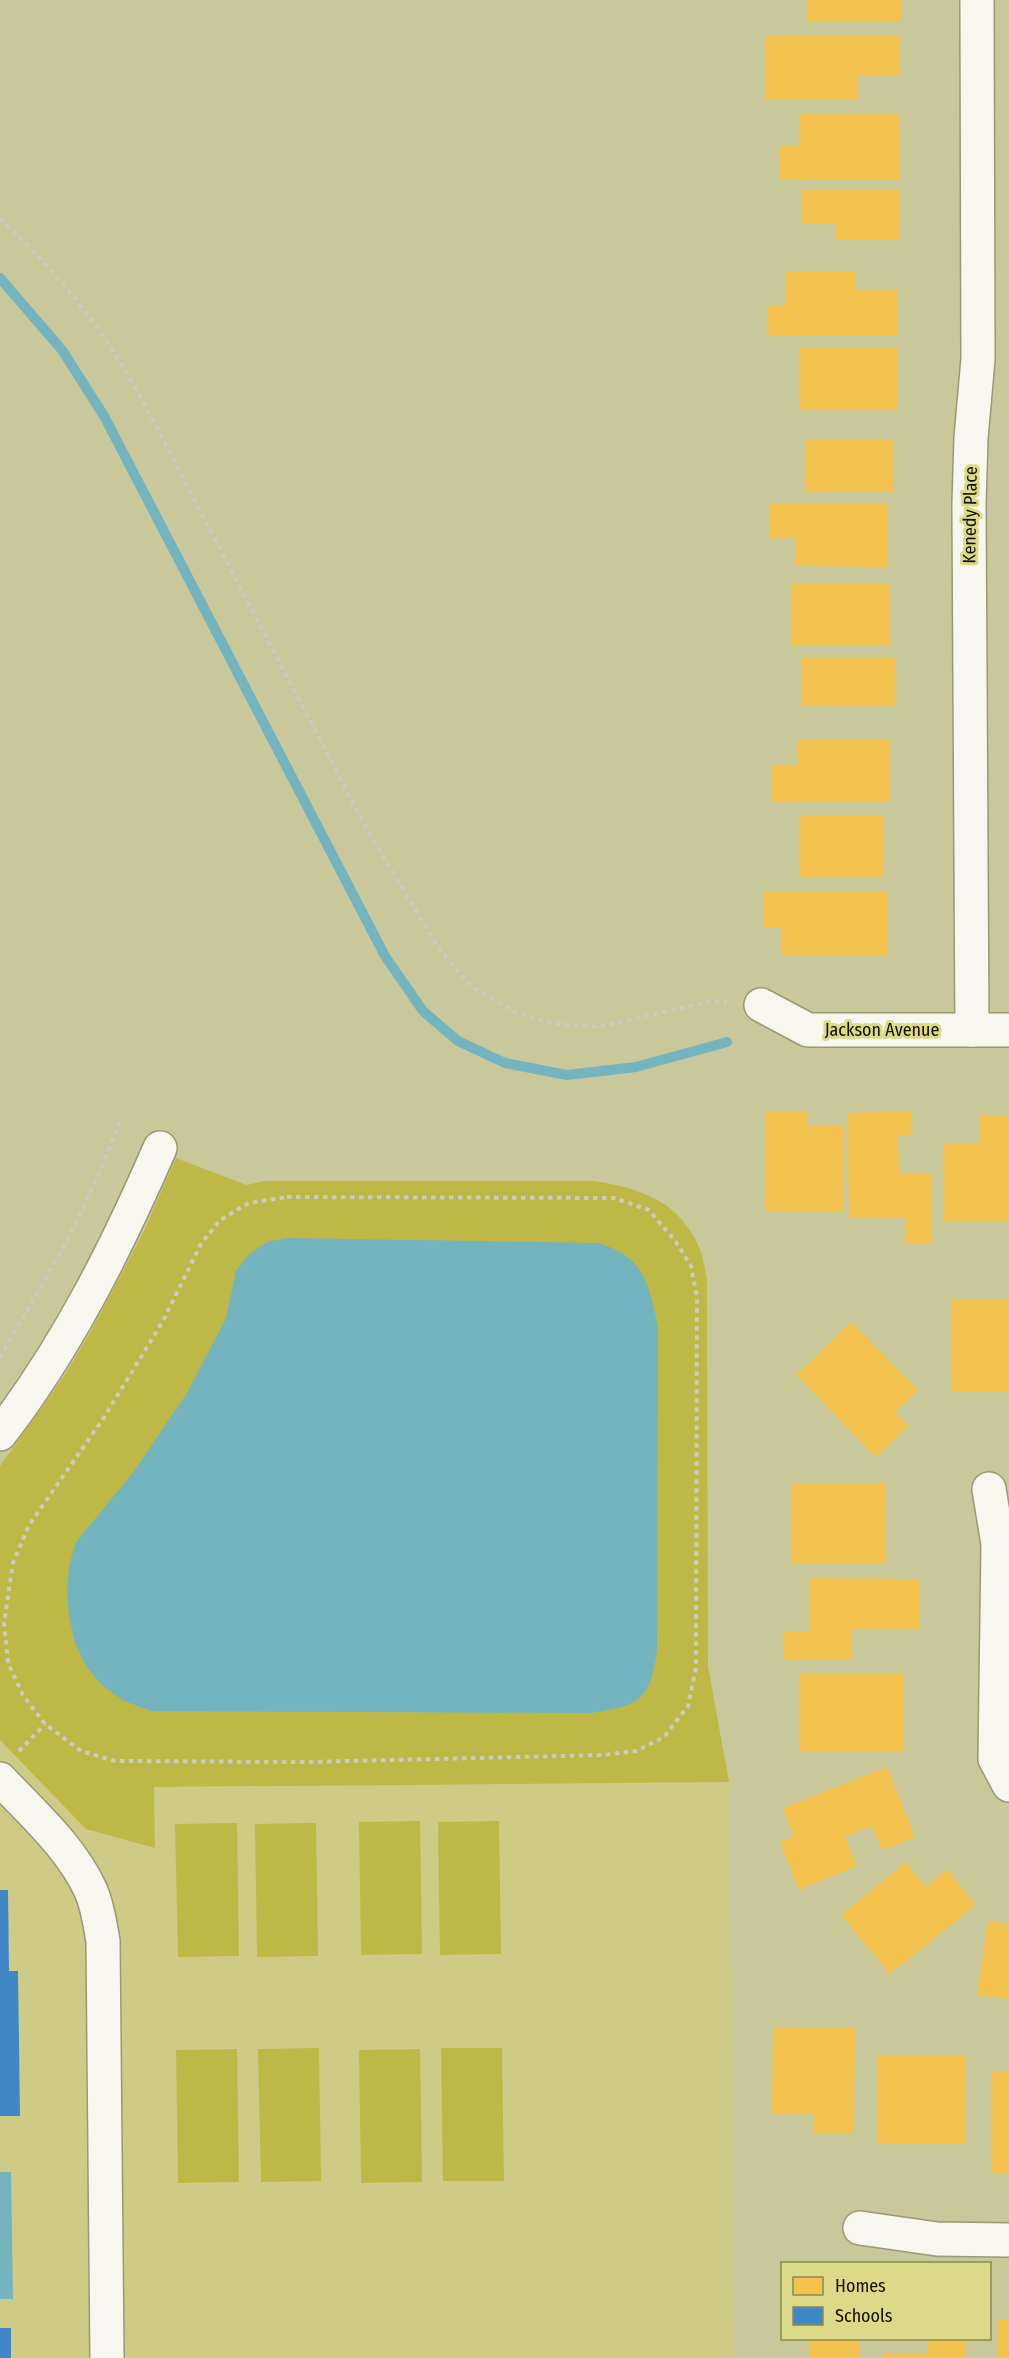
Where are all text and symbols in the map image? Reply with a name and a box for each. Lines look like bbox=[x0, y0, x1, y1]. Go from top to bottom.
street label: Kenedy Place bbox=[958, 466, 982, 564]
street label: Jackson Avenue bbox=[825, 1019, 939, 1041]
legend bbox=[781, 2262, 991, 2340]
text: Homes bbox=[835, 2275, 886, 2297]
text: Schools bbox=[835, 2305, 893, 2327]

